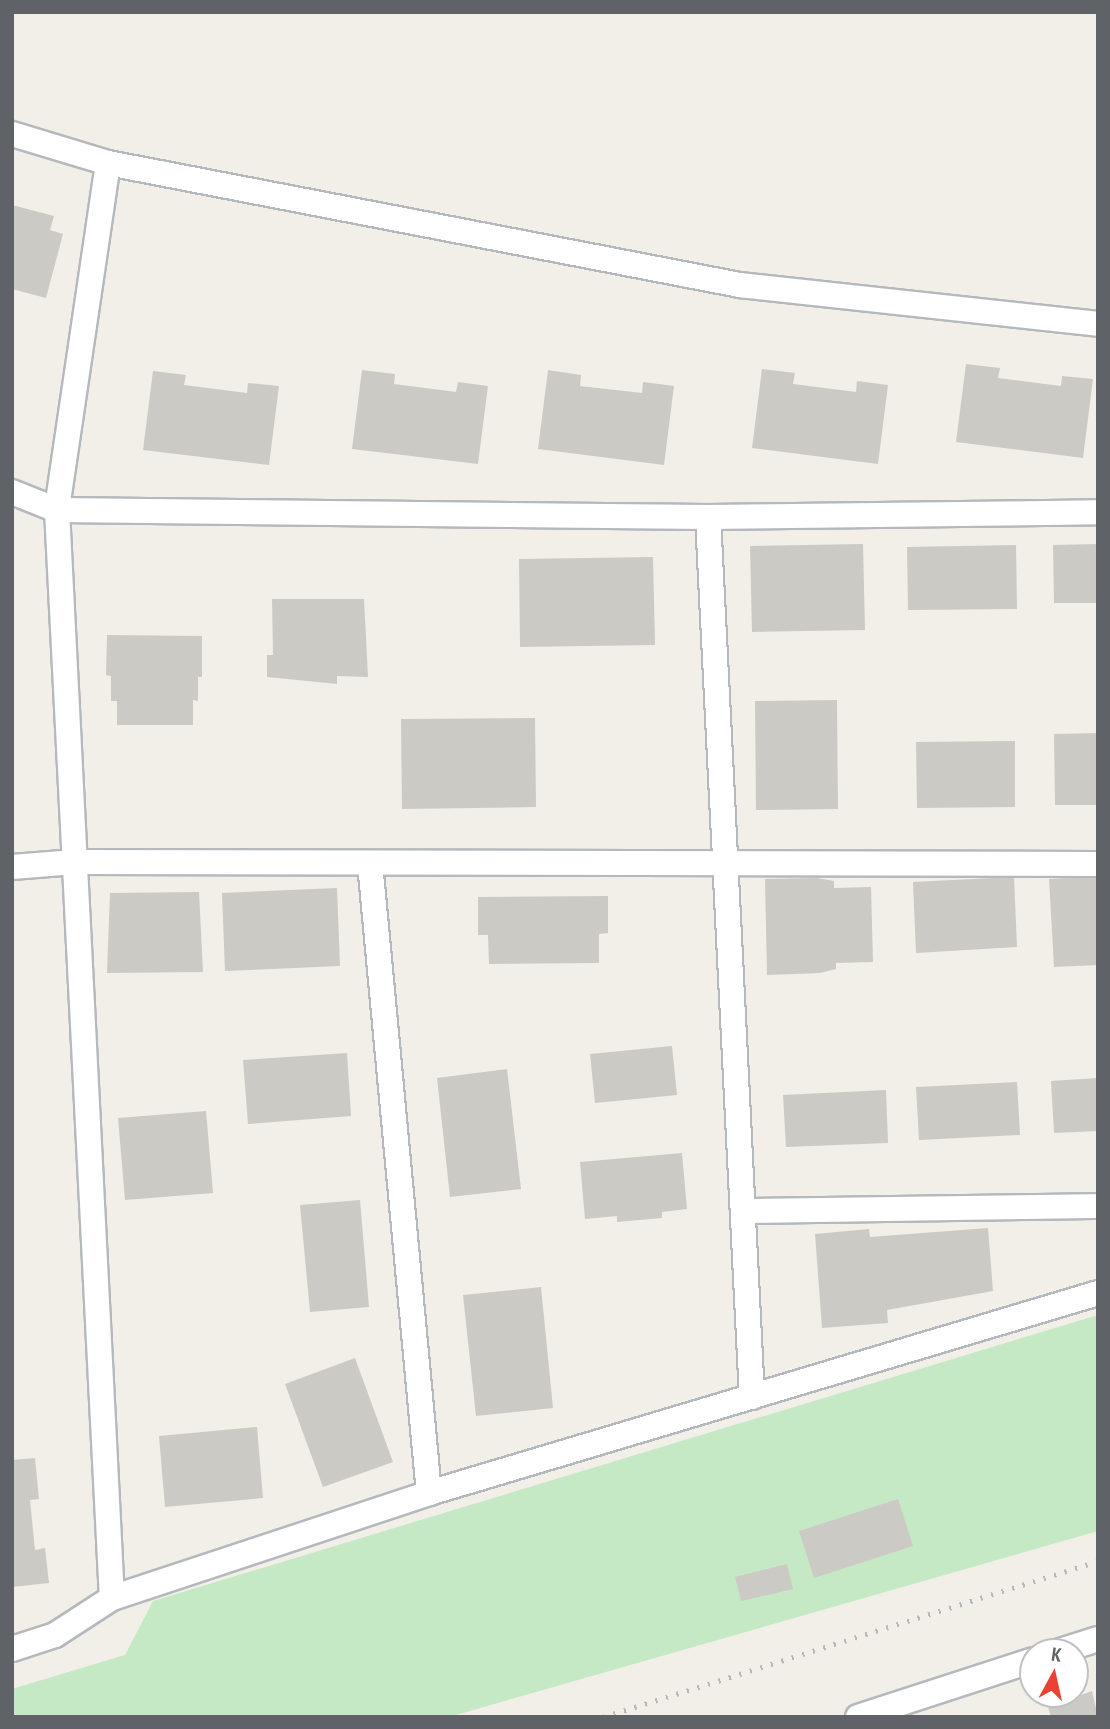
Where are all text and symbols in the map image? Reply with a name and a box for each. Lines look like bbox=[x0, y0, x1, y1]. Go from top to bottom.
north arrow bbox=[1019, 1638, 1089, 1708]
text: K bbox=[1050, 1642, 1063, 1667]

